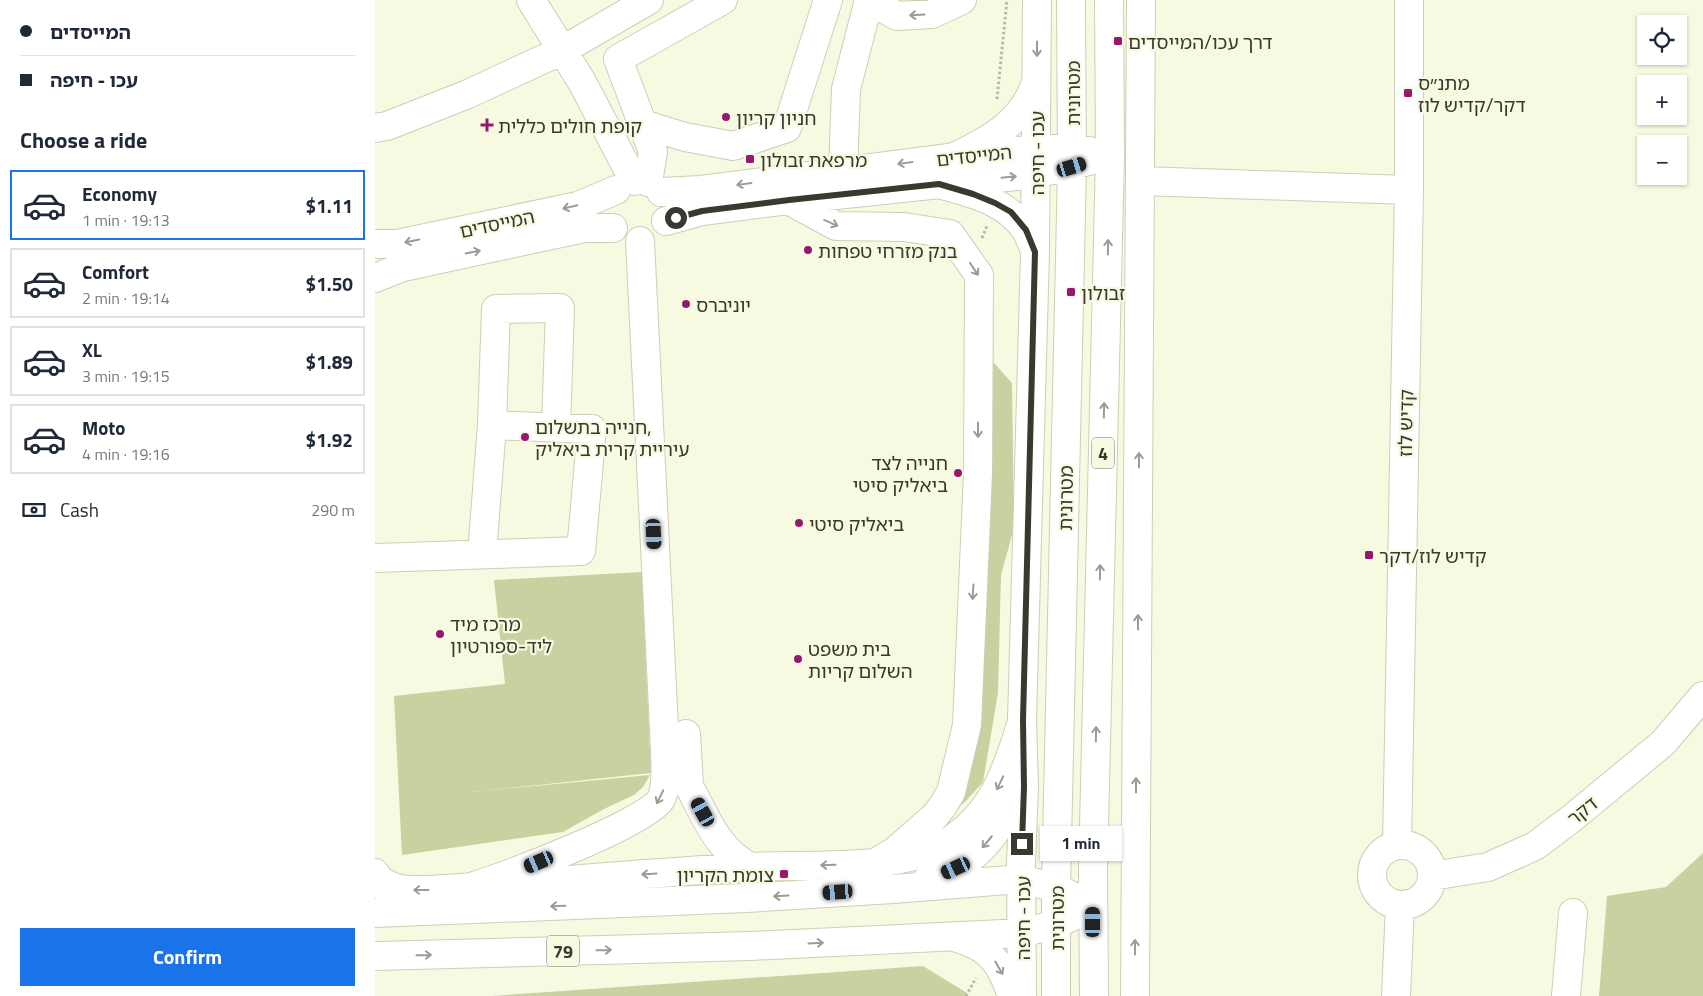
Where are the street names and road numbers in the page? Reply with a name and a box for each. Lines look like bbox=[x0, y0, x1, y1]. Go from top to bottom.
street label: מטרונית bbox=[1058, 60, 1087, 126]
street label: עכו - חיפה bbox=[1022, 111, 1051, 195]
street label: המייסדים bbox=[935, 137, 1013, 173]
street label: המייסדים bbox=[457, 201, 537, 245]
street label: קדיש לוז bbox=[1390, 389, 1420, 457]
road number: 4 bbox=[1092, 438, 1114, 468]
street label: מטרונית bbox=[1050, 465, 1080, 531]
street label: דקר bbox=[1560, 789, 1604, 831]
street label: עכו - חיפה bbox=[1008, 876, 1037, 960]
street label: מטרונית bbox=[1042, 885, 1071, 951]
road number: 79 bbox=[547, 936, 579, 966]

